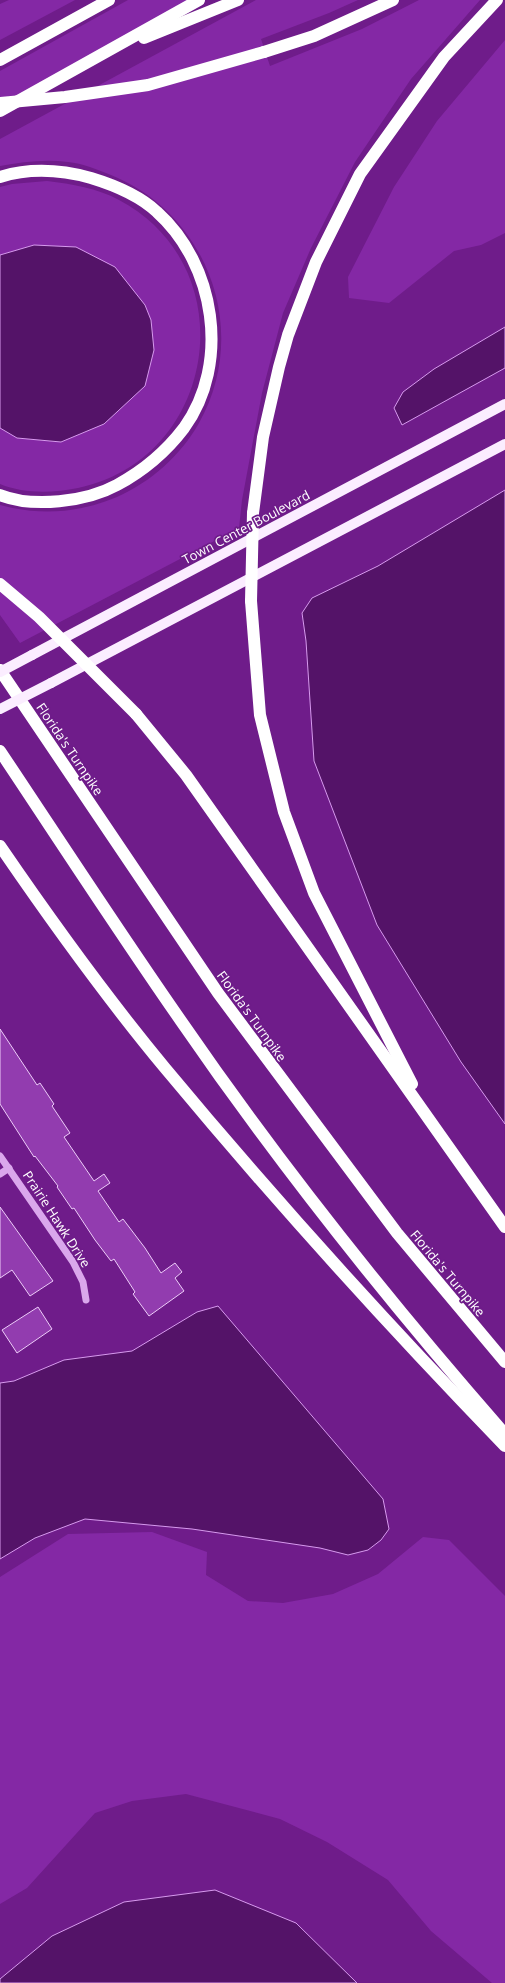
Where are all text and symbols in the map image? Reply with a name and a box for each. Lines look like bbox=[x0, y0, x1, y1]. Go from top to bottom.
street label: Town Center Boulevard bbox=[179, 486, 313, 568]
street label: Florida's Turnpike bbox=[32, 699, 108, 799]
street label: Florida's Turnpike bbox=[213, 967, 291, 1065]
street label: Prairie Hawk Drive bbox=[19, 1167, 95, 1271]
street label: Florida's Turnpike bbox=[406, 1226, 490, 1320]

